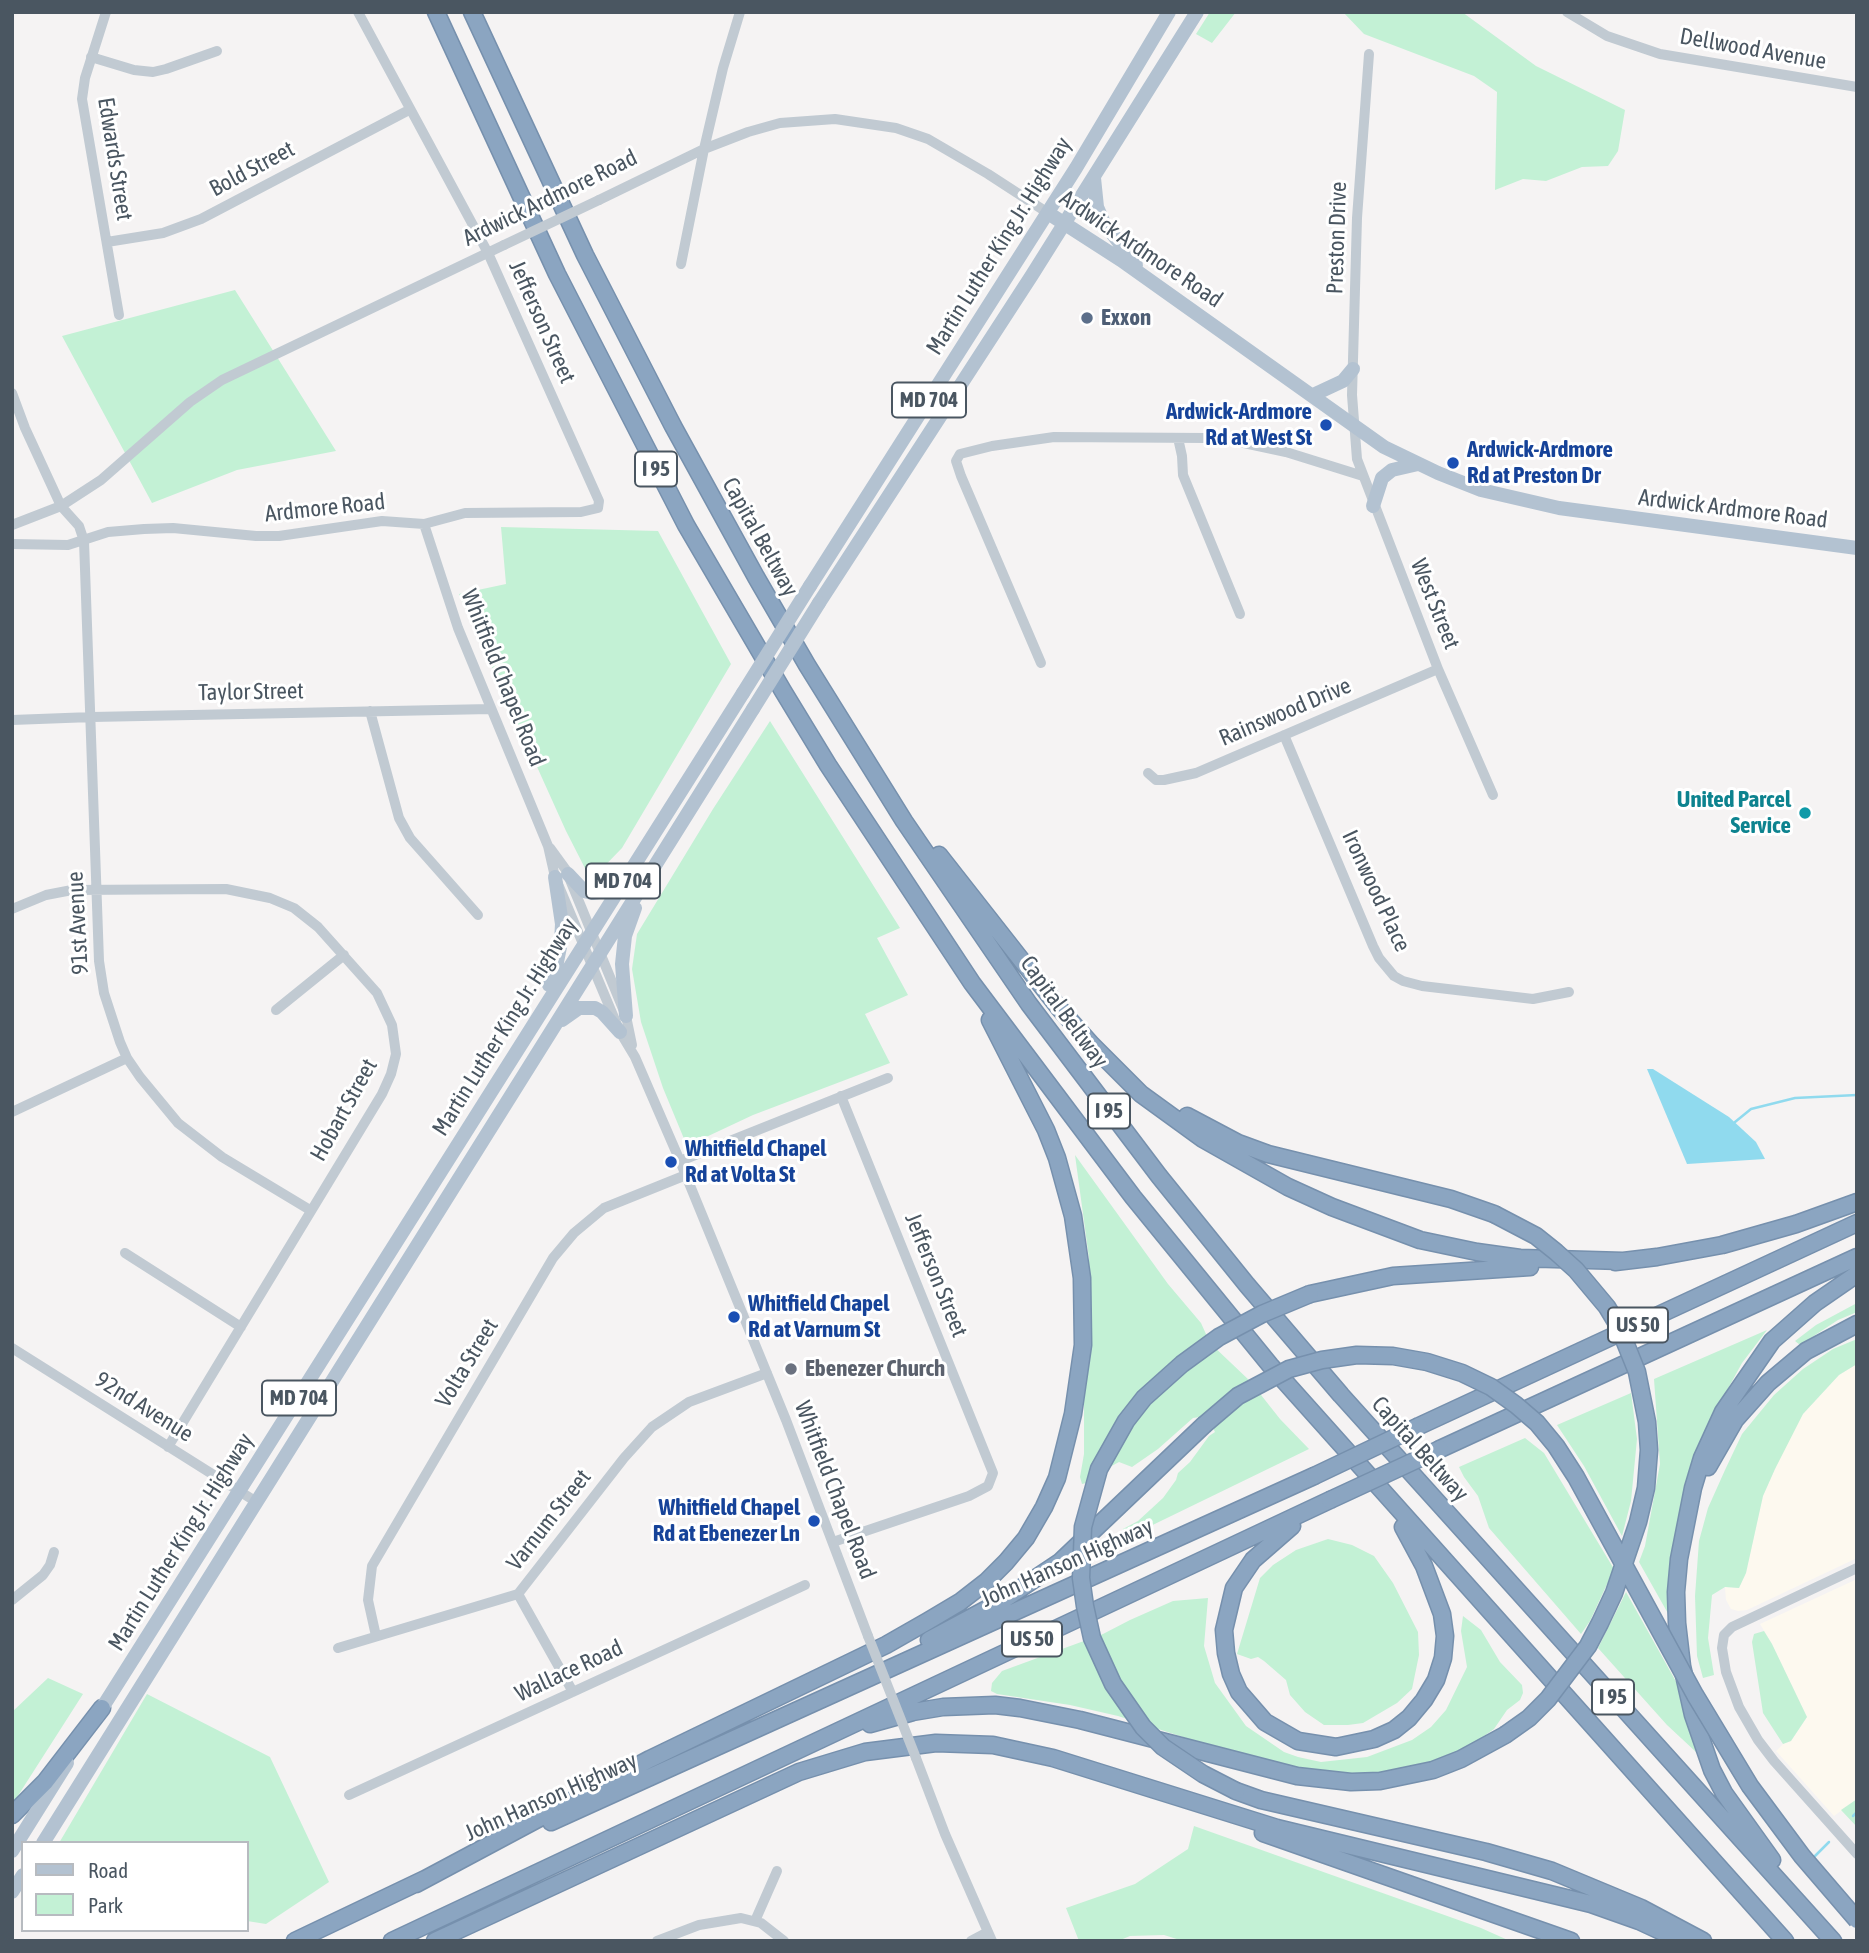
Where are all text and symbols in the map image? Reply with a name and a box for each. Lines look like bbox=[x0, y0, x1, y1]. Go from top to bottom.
street label: Dellwood Avenue bbox=[1678, 23, 1828, 75]
street label: Edwards Street bbox=[92, 95, 138, 223]
street label: Martin Luther King Jr. Highway bbox=[921, 132, 1077, 360]
street label: Bold Street bbox=[205, 135, 299, 203]
street label: Ardwick Ardmore Road bbox=[458, 144, 642, 252]
street label: Preston Drive bbox=[1321, 181, 1353, 295]
street label: Ardwick Ardmore Road bbox=[1054, 184, 1228, 314]
street label: Jefferson Street bbox=[503, 256, 581, 388]
place label: Exxon bbox=[1101, 304, 1151, 332]
marker: Exxon bbox=[1079, 310, 1095, 326]
road number: MD 704 bbox=[892, 382, 966, 418]
place label: Ardwick-Ardmore Rd at West St bbox=[1166, 398, 1312, 452]
marker: Ardwick-Ardmore Rd at West St bbox=[1318, 417, 1334, 433]
place label: Ardwick-Ardmore Rd at Preston Dr bbox=[1467, 436, 1613, 490]
road number: I 95 bbox=[635, 452, 677, 486]
marker: Ardwick-Ardmore Rd at Preston Dr bbox=[1445, 455, 1461, 471]
street label: Capital Beltway bbox=[716, 473, 804, 601]
street label: Ardwick Ardmore Road bbox=[1637, 484, 1829, 534]
street label: Ardmore Road bbox=[264, 488, 386, 528]
street label: West Street bbox=[1404, 555, 1466, 653]
street label: Whitfield Chapel Road bbox=[455, 585, 551, 771]
street label: Rainswood Drive bbox=[1215, 672, 1355, 752]
street label: Taylor Street bbox=[198, 677, 304, 707]
place label: United Parcel Service bbox=[1677, 786, 1791, 840]
marker: United Parcel Service bbox=[1797, 805, 1813, 821]
street label: Ironwood Place bbox=[1336, 826, 1416, 956]
road number: MD 704 bbox=[586, 864, 660, 898]
street label: 91st Avenue bbox=[62, 871, 94, 975]
street label: Martin Luther King Jr. Highway bbox=[427, 913, 583, 1141]
street label: Capital Beltway bbox=[1014, 951, 1114, 1073]
street label: Hobart Street bbox=[305, 1054, 383, 1166]
road number: I 95 bbox=[1088, 1094, 1130, 1128]
place label: Whitfield Chapel Rd at Volta St bbox=[685, 1135, 826, 1189]
marker: Whitfield Chapel Rd at Volta St bbox=[663, 1154, 679, 1170]
street label: Jefferson Street bbox=[899, 1209, 973, 1341]
place label: Whitfield Chapel Rd at Varnum St bbox=[748, 1290, 889, 1344]
road number: US 50 bbox=[1608, 1308, 1668, 1342]
marker: Whitfield Chapel Rd at Varnum St bbox=[726, 1309, 742, 1325]
street label: Volta Street bbox=[430, 1314, 504, 1412]
place label: Ebenezer Church bbox=[805, 1355, 945, 1383]
marker: Ebenezer Church bbox=[783, 1361, 799, 1377]
street label: 92nd Avenue bbox=[90, 1366, 198, 1448]
road number: MD 704 bbox=[262, 1380, 336, 1416]
street label: Capital Beltway bbox=[1366, 1391, 1474, 1507]
street label: Whitfield Chapel Road bbox=[788, 1397, 882, 1583]
street label: Martin Luther King Jr. Highway bbox=[103, 1428, 259, 1656]
street label: Varnum Street bbox=[501, 1464, 597, 1576]
place label: Whitfield Chapel Rd at Ebenezer Ln bbox=[653, 1494, 800, 1548]
marker: Whitfield Chapel Rd at Ebenezer Ln bbox=[806, 1513, 822, 1529]
street label: John Hanson Highway bbox=[977, 1513, 1157, 1613]
road number: US 50 bbox=[1002, 1622, 1062, 1656]
street label: Wallace Road bbox=[511, 1634, 627, 1708]
road number: I 95 bbox=[1592, 1680, 1634, 1714]
street label: John Hanson Highway bbox=[461, 1747, 641, 1847]
legend bbox=[21, 1841, 248, 1932]
text: Road bbox=[88, 1858, 128, 1882]
text: Park bbox=[88, 1893, 123, 1917]

